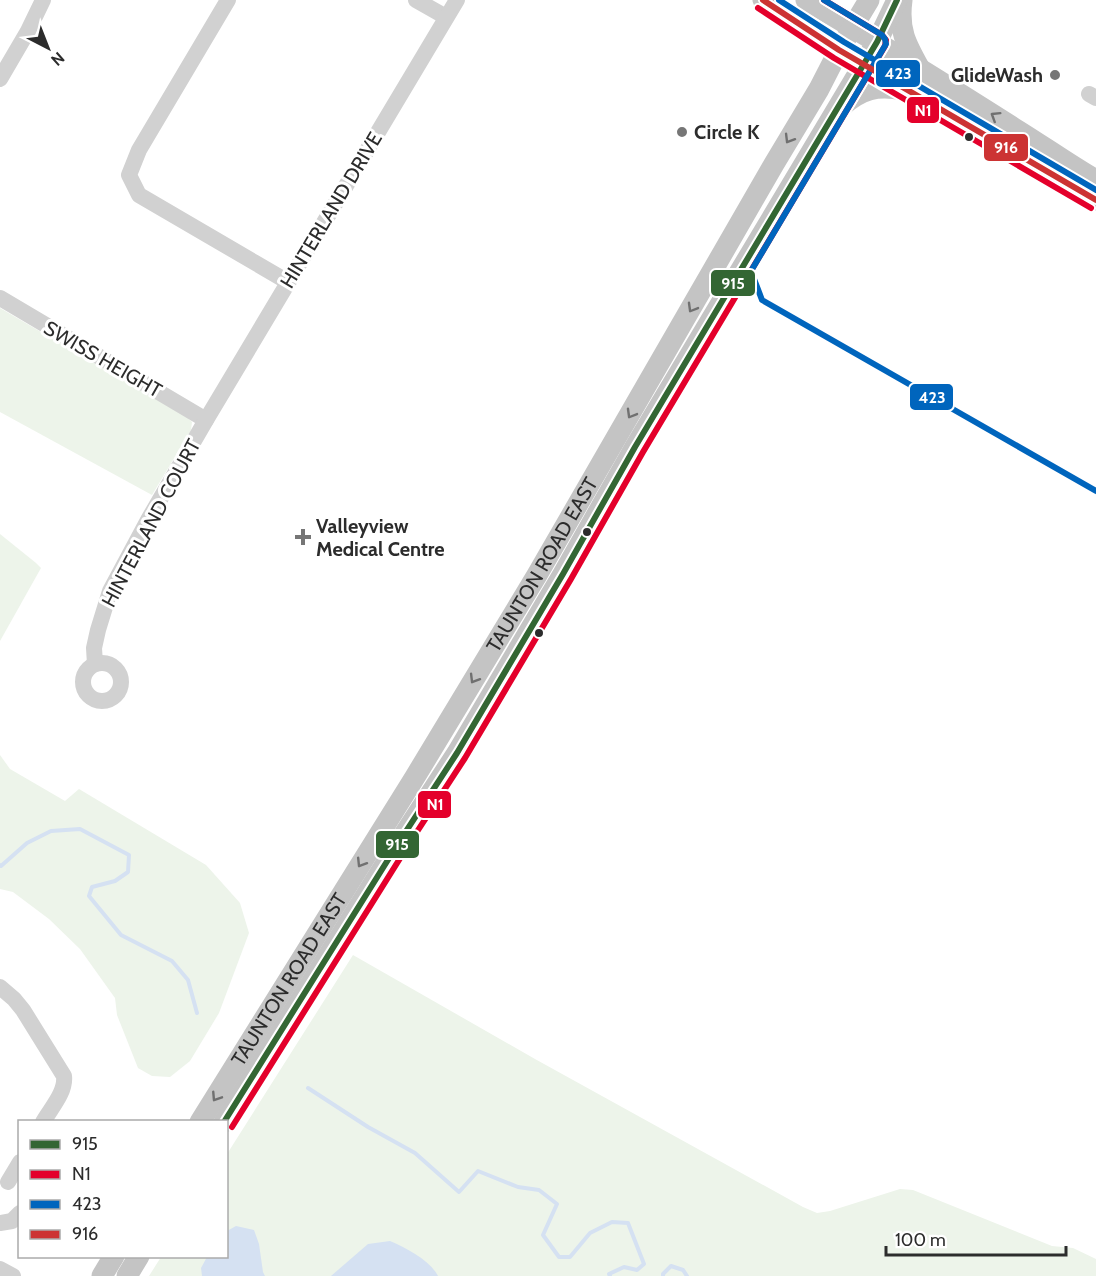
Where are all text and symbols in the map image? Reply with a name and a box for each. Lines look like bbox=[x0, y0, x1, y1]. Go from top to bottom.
north arrow bbox=[18, 18, 78, 78]
text: N bbox=[47, 48, 68, 70]
line badge: 423 bbox=[875, 59, 921, 88]
place label: GlideWash bbox=[951, 63, 1043, 87]
text: 423 bbox=[884, 64, 912, 83]
marker: GlideWash bbox=[1048, 68, 1062, 82]
line badge: N1 bbox=[906, 96, 940, 124]
text: N1 bbox=[914, 101, 932, 120]
one-way arrow bbox=[991, 111, 1001, 123]
place label: Circle K bbox=[694, 120, 760, 144]
marker: Circle K bbox=[675, 125, 689, 139]
street label: HINTERLAND DRIVE bbox=[275, 128, 387, 292]
unlabelled marker bbox=[963, 131, 975, 143]
one-way arrow bbox=[785, 133, 797, 143]
line badge: 916 bbox=[983, 133, 1029, 162]
text: 916 bbox=[994, 138, 1018, 157]
line badge: 915 bbox=[710, 269, 756, 297]
text: 915 bbox=[721, 274, 745, 293]
one-way arrow bbox=[688, 302, 699, 312]
street label: SWISS HEIGHT bbox=[40, 316, 166, 403]
line badge: 423 bbox=[909, 383, 954, 411]
text: 423 bbox=[918, 388, 946, 407]
one-way arrow bbox=[627, 408, 638, 418]
street label: HINTERLAND COURT bbox=[97, 435, 206, 611]
street label: TAUNTON ROAD EAST bbox=[481, 473, 603, 656]
place label: Valleyview Medical Centre bbox=[316, 514, 445, 561]
unlabelled marker bbox=[581, 526, 593, 538]
marker: Valleyview Medical Centre bbox=[294, 528, 312, 546]
unlabelled marker bbox=[533, 627, 545, 639]
one-way arrow bbox=[470, 673, 482, 683]
line badge: N1 bbox=[417, 790, 452, 819]
text: N1 bbox=[426, 795, 444, 814]
line badge: 915 bbox=[375, 830, 420, 859]
text: 915 bbox=[385, 835, 409, 854]
one-way arrow bbox=[356, 857, 368, 867]
street label: TAUNTON ROAD EAST bbox=[226, 888, 352, 1070]
one-way arrow bbox=[211, 1091, 223, 1101]
legend bbox=[18, 1120, 228, 1258]
text: 915 bbox=[72, 1133, 98, 1155]
text: N1 bbox=[72, 1163, 91, 1185]
text: 423 bbox=[72, 1193, 102, 1215]
scale bar bbox=[886, 1219, 1066, 1257]
text: 916 bbox=[72, 1223, 98, 1245]
text: 100 m bbox=[895, 1229, 946, 1251]

